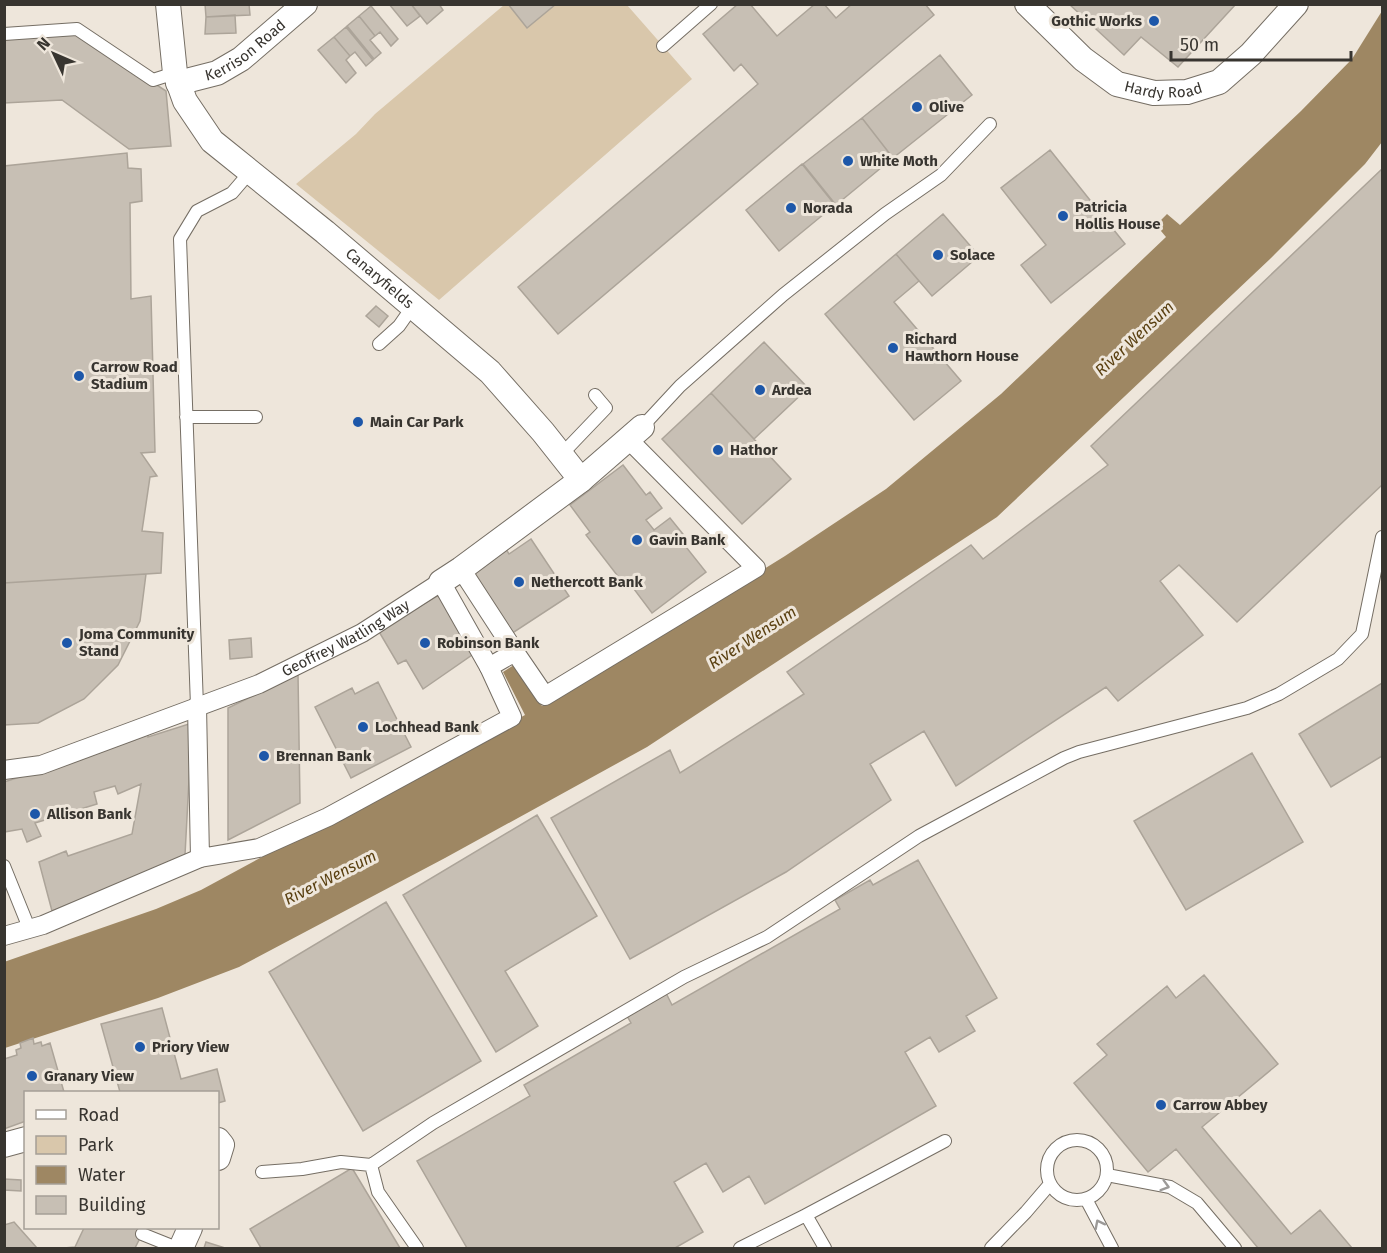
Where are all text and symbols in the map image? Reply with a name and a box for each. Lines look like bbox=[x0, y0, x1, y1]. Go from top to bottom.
place label: Gothic Works bbox=[1051, 12, 1142, 30]
marker: Gothic Works bbox=[1147, 14, 1161, 28]
street label: Kerrison Road bbox=[203, 16, 289, 85]
north arrow bbox=[24, 24, 84, 84]
scale bar bbox=[1171, 24, 1351, 62]
text: N bbox=[33, 34, 54, 54]
text: 50 m bbox=[1180, 34, 1219, 56]
street label: Hardy Road bbox=[1123, 77, 1205, 102]
place label: Olive bbox=[929, 98, 964, 116]
marker: Olive bbox=[910, 100, 924, 114]
place label: White Moth bbox=[860, 152, 938, 170]
marker: White Moth bbox=[841, 154, 855, 168]
place label: Patricia Hollis House bbox=[1075, 198, 1161, 233]
place label: Norada bbox=[803, 199, 853, 217]
marker: Norada bbox=[784, 201, 798, 215]
marker: Patricia Hollis House bbox=[1056, 209, 1070, 223]
street label: Canaryfields bbox=[342, 244, 417, 312]
place label: Solace bbox=[950, 246, 995, 264]
marker: Solace bbox=[931, 248, 945, 262]
water label: River Wensum bbox=[1091, 297, 1178, 380]
place label: Richard Hawthorn House bbox=[905, 330, 1019, 365]
marker: Richard Hawthorn House bbox=[886, 341, 900, 355]
place label: Carrow Road Stadium bbox=[91, 358, 178, 393]
marker: Carrow Road Stadium bbox=[72, 369, 86, 383]
place label: Ardea bbox=[771, 381, 812, 399]
marker: Ardea bbox=[753, 383, 767, 397]
place label: Main Car Park bbox=[370, 413, 464, 431]
marker: Main Car Park bbox=[351, 415, 365, 429]
place label: Hathor bbox=[730, 441, 778, 459]
marker: Hathor bbox=[711, 443, 725, 457]
place label: Gavin Bank bbox=[649, 531, 726, 549]
marker: Gavin Bank bbox=[630, 533, 644, 547]
place label: Nethercott Bank bbox=[531, 573, 643, 591]
marker: Nethercott Bank bbox=[512, 575, 526, 589]
street label: Geoffrey Watling Way bbox=[279, 595, 413, 680]
water label: River Wensum bbox=[705, 602, 800, 673]
place label: Joma Community Stand bbox=[78, 625, 195, 660]
place label: Robinson Bank bbox=[437, 634, 540, 652]
marker: Joma Community Stand bbox=[60, 636, 74, 650]
marker: Robinson Bank bbox=[418, 636, 432, 650]
place label: Lochhead Bank bbox=[375, 718, 480, 736]
marker: Lochhead Bank bbox=[356, 720, 370, 734]
place label: Brennan Bank bbox=[276, 747, 372, 765]
marker: Brennan Bank bbox=[257, 749, 271, 763]
place label: Allison Bank bbox=[46, 805, 132, 823]
marker: Allison Bank bbox=[28, 807, 42, 821]
water label: River Wensum bbox=[281, 846, 380, 909]
place label: Priory View bbox=[152, 1038, 230, 1056]
marker: Priory View bbox=[133, 1040, 147, 1054]
place label: Granary View bbox=[44, 1067, 135, 1085]
marker: Granary View bbox=[25, 1069, 39, 1083]
legend bbox=[24, 1091, 219, 1229]
place label: Carrow Abbey bbox=[1173, 1096, 1268, 1114]
marker: Carrow Abbey bbox=[1154, 1098, 1168, 1112]
text: Road bbox=[78, 1104, 120, 1126]
text: Park bbox=[78, 1134, 114, 1156]
text: Water bbox=[78, 1164, 125, 1186]
one-way arrow bbox=[1160, 1179, 1170, 1192]
text: Building bbox=[78, 1194, 146, 1216]
one-way arrow bbox=[1095, 1220, 1106, 1231]

